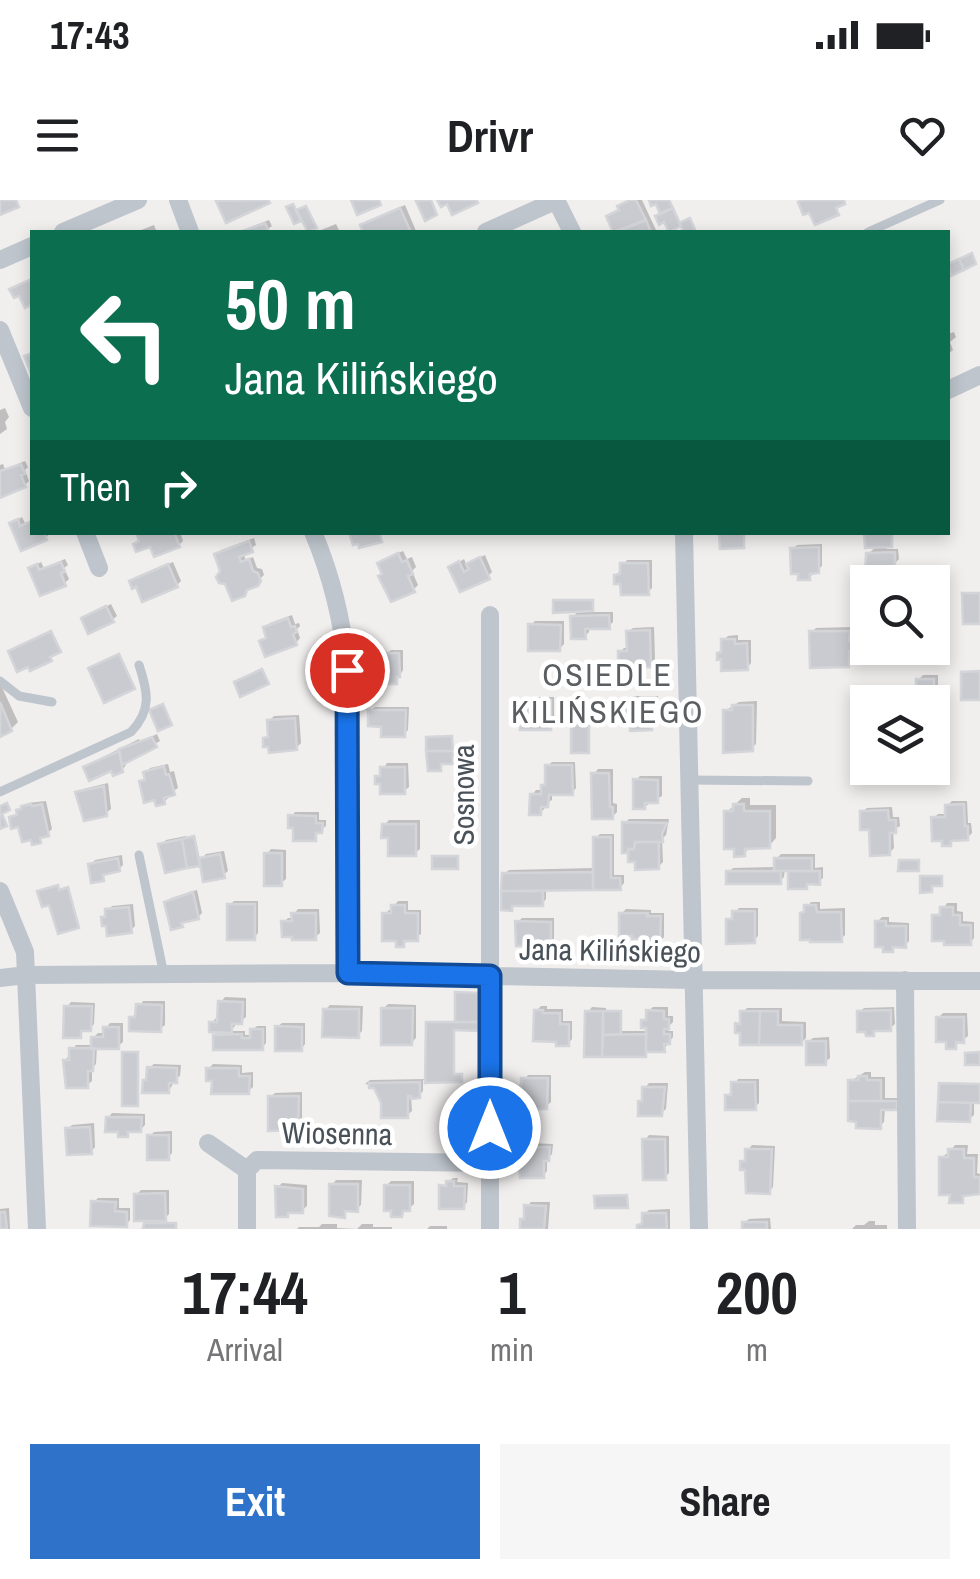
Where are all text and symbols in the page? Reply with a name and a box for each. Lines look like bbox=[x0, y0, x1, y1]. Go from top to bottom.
text: 17:43 bbox=[50, 10, 130, 61]
text: Drivr bbox=[447, 105, 533, 166]
icon: menu bbox=[30, 108, 85, 163]
icon: heart bbox=[895, 108, 950, 163]
text: 50 m bbox=[225, 257, 356, 351]
icon: left bbox=[60, 270, 190, 400]
text: Jana Kilińskiego bbox=[225, 347, 498, 408]
icon: right bbox=[151, 460, 206, 515]
text: Then bbox=[60, 462, 131, 513]
map controls bbox=[850, 565, 950, 785]
button: search bbox=[850, 565, 950, 665]
pin bbox=[305, 628, 390, 713]
icon: arrive bbox=[320, 643, 375, 698]
district label: OSIEDLE KILIŃSKIEGO bbox=[511, 653, 705, 733]
button: layers bbox=[850, 685, 950, 785]
street label: Sosnowa bbox=[443, 744, 483, 846]
street label: Jana Kilińskiego bbox=[519, 928, 701, 972]
position arrow bbox=[438, 1076, 542, 1180]
street label: Wiosenna bbox=[281, 1112, 393, 1154]
text: 17:44 bbox=[182, 1252, 308, 1333]
text: 1 bbox=[498, 1252, 526, 1333]
text: 200 bbox=[716, 1252, 798, 1333]
text: Arrival bbox=[207, 1328, 283, 1371]
text: min bbox=[490, 1328, 534, 1371]
text: m bbox=[746, 1328, 768, 1371]
button: Exit bbox=[30, 1444, 480, 1559]
button: Share bbox=[500, 1444, 950, 1559]

